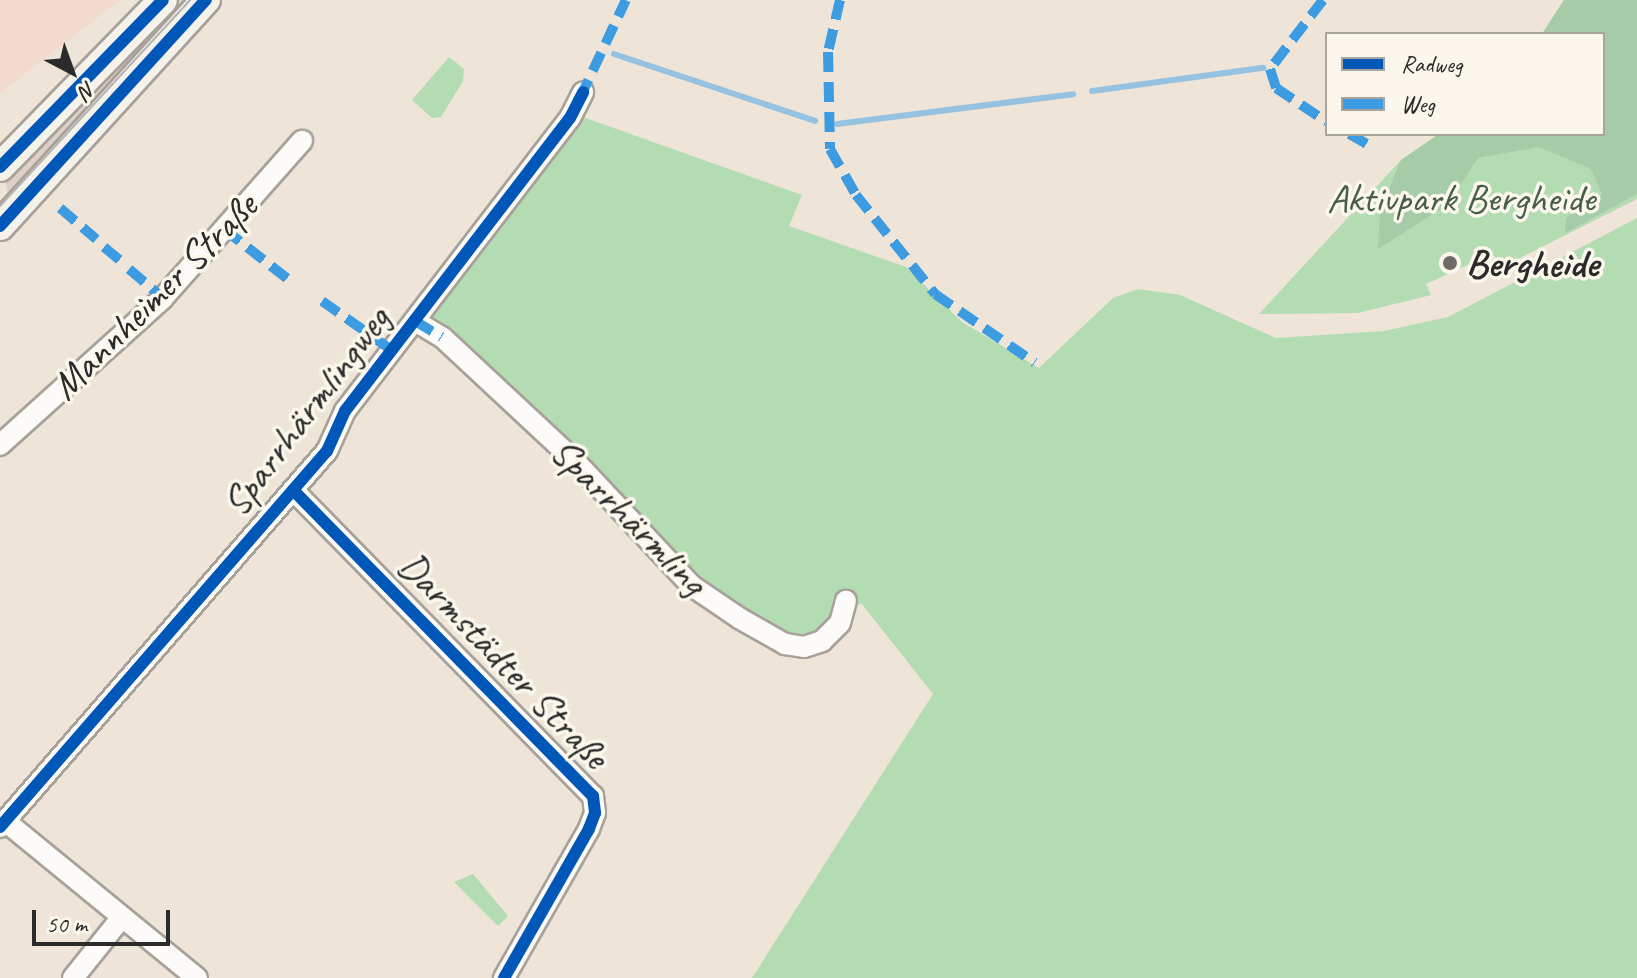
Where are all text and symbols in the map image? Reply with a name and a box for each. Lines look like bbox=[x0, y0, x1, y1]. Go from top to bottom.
north arrow bbox=[32, 32, 112, 112]
legend bbox=[1325, 32, 1605, 136]
text: Radweg bbox=[1401, 49, 1462, 79]
text: N bbox=[73, 75, 102, 105]
text: Weg bbox=[1401, 89, 1435, 119]
park label: Aktivpark Bergheide bbox=[1327, 174, 1595, 222]
street label: Mannheimer Straße bbox=[40, 182, 268, 410]
place label: Bergheide bbox=[1466, 239, 1598, 287]
marker: Bergheide bbox=[1441, 254, 1459, 272]
street label: Sparrhärmlingweg bbox=[212, 297, 400, 525]
street label: Sparrhärmling bbox=[541, 428, 717, 604]
street label: Darmstädter Straße bbox=[388, 541, 620, 779]
scale bar bbox=[36, 894, 174, 944]
text: 50 m bbox=[46, 909, 87, 939]

